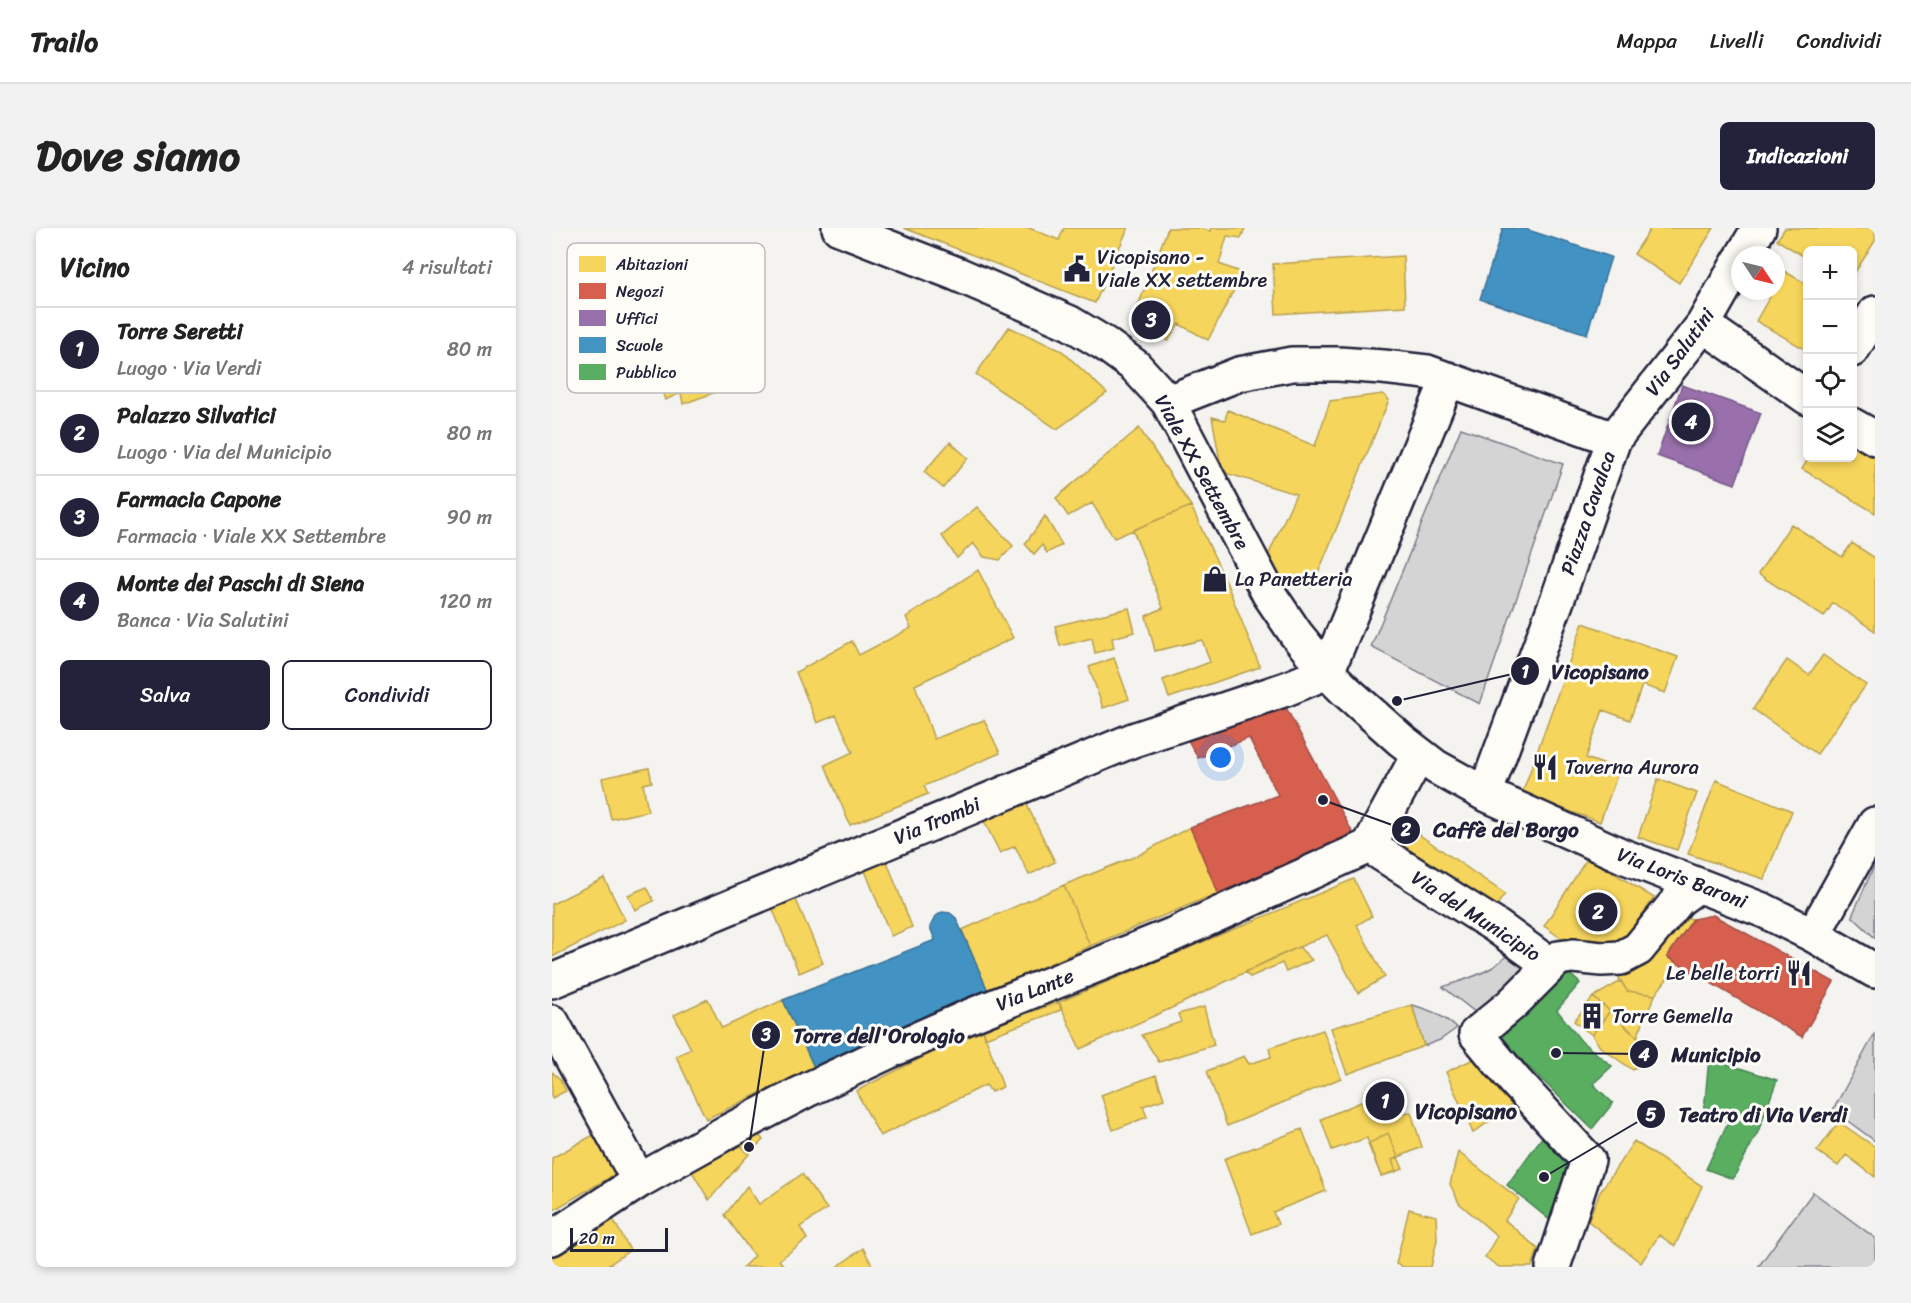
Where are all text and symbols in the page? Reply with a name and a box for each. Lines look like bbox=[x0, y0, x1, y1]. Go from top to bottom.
text: Trailo bbox=[30, 17, 98, 66]
text: Mappa bbox=[1616, 22, 1677, 60]
text: Livelli bbox=[1710, 22, 1764, 60]
text: Condividi bbox=[1797, 22, 1881, 60]
text: Dove siamo bbox=[36, 119, 240, 193]
button: Indicazioni bbox=[1720, 122, 1875, 190]
place label: Vicopisano - Viale XX settembre bbox=[1097, 240, 1267, 298]
legend bbox=[567, 243, 765, 393]
text: Vicino bbox=[60, 244, 130, 290]
north arrow bbox=[1731, 246, 1785, 300]
map controls bbox=[1803, 246, 1857, 462]
button: + bbox=[1803, 246, 1857, 300]
text: 4 risultati bbox=[402, 250, 492, 285]
text: Abitazioni bbox=[615, 250, 688, 279]
public building icon: Vicopisano - Viale XX settembre bbox=[1062, 254, 1092, 284]
text: Negozi bbox=[616, 277, 664, 306]
pin: 3 bbox=[1132, 298, 1170, 343]
street label: Via Salutini bbox=[1636, 300, 1725, 404]
button: − bbox=[1803, 300, 1857, 354]
text: Uffici bbox=[616, 304, 658, 333]
text: Torre Seretti bbox=[117, 312, 243, 351]
text: Scuole bbox=[616, 331, 663, 360]
text: 1 bbox=[75, 332, 84, 367]
text: 80 m bbox=[447, 332, 492, 367]
text: Luogo · Via Verdi bbox=[117, 351, 261, 386]
button: locate bbox=[1803, 354, 1857, 408]
text: Pubblico bbox=[616, 358, 677, 387]
street label: Viale XX Settembre bbox=[1145, 388, 1259, 556]
text: Palazzo Silvatici bbox=[117, 396, 276, 435]
pin: 4 bbox=[1672, 400, 1710, 444]
button: layers bbox=[1803, 408, 1857, 462]
text: 2 bbox=[74, 416, 85, 451]
text: 80 m bbox=[447, 416, 492, 451]
text: Luogo · Via del Municipio bbox=[117, 435, 332, 470]
street label: Piazza Cavalca bbox=[1550, 446, 1626, 580]
text: Farmacia Capone bbox=[117, 480, 281, 519]
text: 3 bbox=[74, 500, 85, 535]
text: 90 m bbox=[447, 500, 492, 535]
text: Farmacia · Viale XX Settembre bbox=[117, 519, 386, 554]
place label: La Panetteria bbox=[1235, 562, 1352, 597]
text: Monte dei Paschi di Siena bbox=[117, 564, 364, 603]
shop icon: La Panetteria bbox=[1200, 564, 1230, 594]
text: 4 bbox=[73, 584, 86, 619]
text: 120 m bbox=[439, 584, 492, 619]
text: Banca · Via Salutini bbox=[117, 603, 289, 638]
callout: Vicopisano bbox=[1510, 652, 1661, 691]
text: Vicopisano bbox=[1551, 653, 1649, 691]
text: 1 bbox=[1521, 656, 1529, 688]
button: Salva bbox=[60, 660, 270, 730]
button: Condividi bbox=[282, 660, 492, 730]
your location bbox=[1206, 743, 1235, 772]
place label: Taverna Aurora bbox=[1565, 750, 1699, 785]
restaurant icon: Taverna Aurora bbox=[1530, 752, 1560, 782]
street label: Via Trombi bbox=[888, 787, 987, 855]
callout: Caffè del Borgo bbox=[1391, 810, 1591, 849]
text: Caffè del Borgo bbox=[1432, 811, 1579, 849]
text: 2 bbox=[1400, 814, 1412, 846]
street label: Via Loris Baroni bbox=[1612, 837, 1754, 919]
street label: Via del Municipio bbox=[1404, 861, 1548, 971]
pin: 2 bbox=[1578, 890, 1618, 934]
place label: Le belle torri bbox=[1666, 956, 1780, 991]
street label: Via Lante bbox=[991, 958, 1079, 1022]
restaurant icon: Le belle torri bbox=[1784, 958, 1814, 988]
place label: Torre Gemella bbox=[1612, 999, 1733, 1034]
building icon: Torre Gemella bbox=[1577, 1001, 1607, 1031]
callout: Torre dell'Orologio bbox=[751, 1016, 977, 1055]
text: Torre dell'Orologio bbox=[793, 1017, 965, 1055]
text: 3 bbox=[760, 1019, 771, 1051]
callout: Municipio bbox=[1629, 1035, 1773, 1074]
text: Municipio bbox=[1670, 1036, 1761, 1074]
text: 4 bbox=[1637, 1039, 1650, 1071]
pin: 1 bbox=[1366, 1078, 1404, 1124]
district label: Vicopisano bbox=[1415, 1092, 1518, 1131]
callout: Teatro di Via Verdi bbox=[1636, 1095, 1859, 1134]
text: Teatro di Via Verdi bbox=[1679, 1096, 1849, 1134]
text: 5 bbox=[1646, 1099, 1657, 1131]
text: 20 m bbox=[579, 1224, 615, 1253]
scale bar bbox=[570, 1225, 668, 1252]

